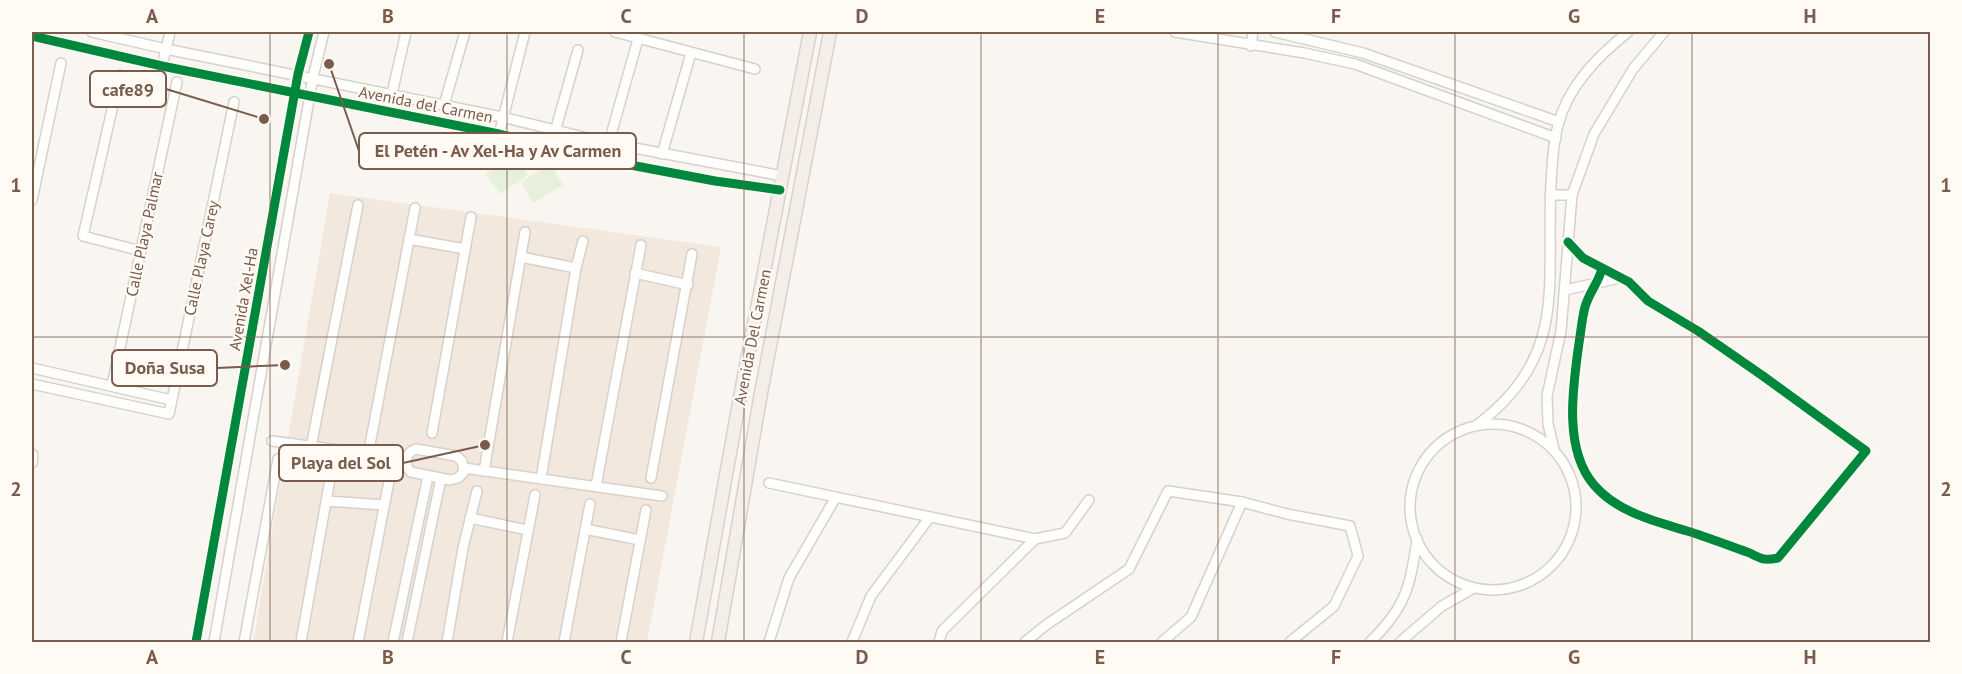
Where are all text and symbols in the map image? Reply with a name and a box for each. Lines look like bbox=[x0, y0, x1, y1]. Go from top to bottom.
text: A bbox=[146, 3, 159, 29]
text: B bbox=[382, 3, 394, 29]
text: C bbox=[620, 3, 632, 29]
text: D bbox=[856, 3, 869, 29]
text: E bbox=[1095, 3, 1105, 29]
text: F bbox=[1331, 3, 1341, 29]
text: G bbox=[1568, 3, 1580, 29]
text: H bbox=[1803, 3, 1817, 29]
callout: cafe89 bbox=[90, 71, 166, 107]
text: cafe89 bbox=[102, 78, 154, 101]
street label: Avenida del Carmen bbox=[357, 81, 495, 127]
callout: El Petén - Av Xel-Ha y Av Carmen bbox=[359, 133, 636, 169]
text: El Petén - Av Xel-Ha y Av Carmen bbox=[375, 139, 621, 162]
street label: Calle Playa Palmar bbox=[121, 169, 167, 298]
text: 1 bbox=[10, 172, 22, 198]
text: 1 bbox=[1940, 172, 1952, 198]
street label: Calle Playa Carey bbox=[179, 198, 223, 317]
street label: Avenida Xel-Ha bbox=[224, 246, 262, 352]
street label: Avenida Del Carmen bbox=[729, 267, 775, 407]
callout: Doña Susa bbox=[112, 350, 217, 386]
text: Doña Susa bbox=[125, 356, 205, 379]
callout: Playa del Sol bbox=[279, 445, 403, 481]
text: Playa del Sol bbox=[291, 451, 392, 474]
text: 2 bbox=[10, 476, 22, 502]
text: 2 bbox=[1940, 476, 1952, 502]
text: A bbox=[146, 644, 159, 670]
text: B bbox=[382, 644, 394, 670]
text: C bbox=[620, 644, 632, 670]
text: D bbox=[856, 644, 869, 670]
text: E bbox=[1095, 644, 1105, 670]
text: F bbox=[1331, 644, 1341, 670]
text: G bbox=[1568, 644, 1580, 670]
text: H bbox=[1803, 644, 1817, 670]

